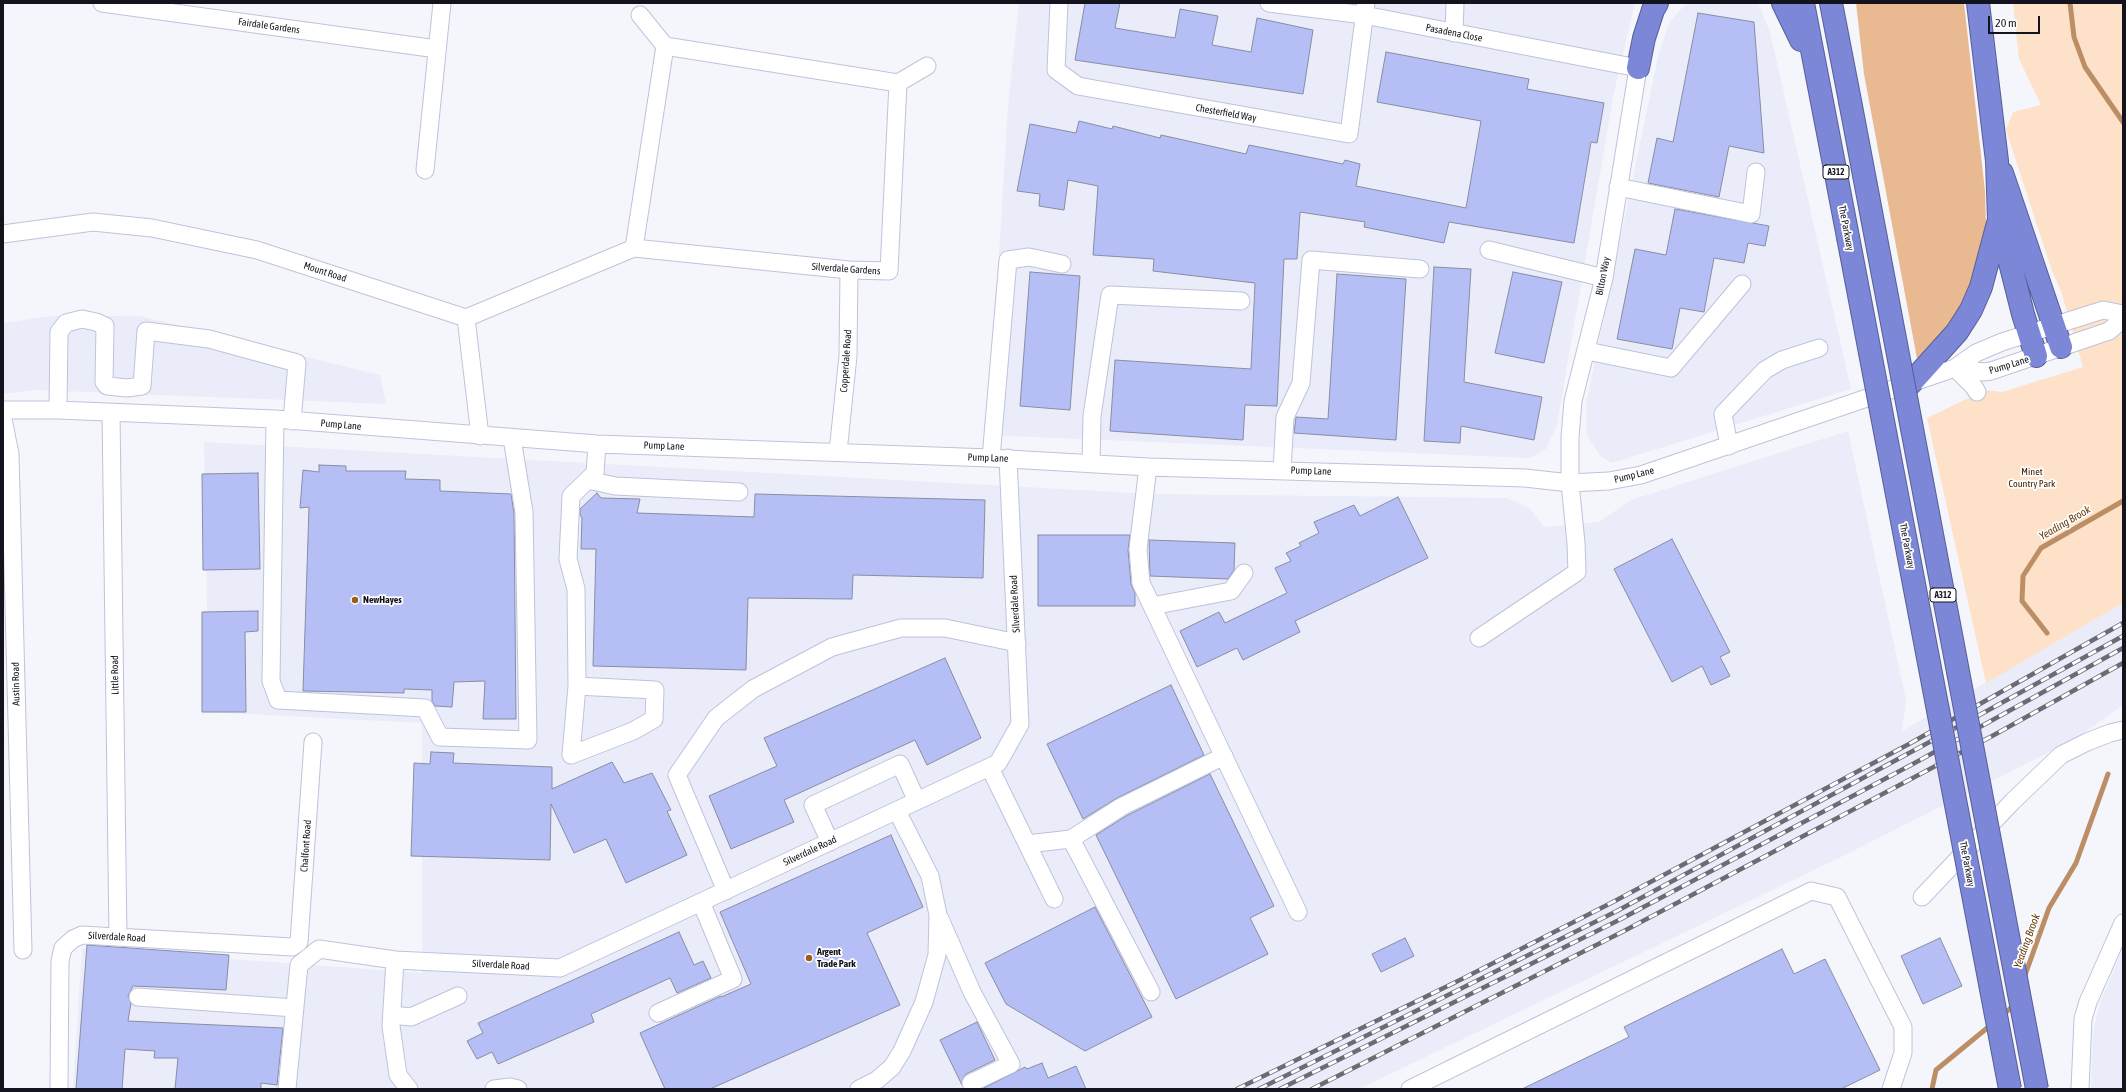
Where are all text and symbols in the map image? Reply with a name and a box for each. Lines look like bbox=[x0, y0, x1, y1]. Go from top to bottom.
scale bar bbox=[1990, 8, 2042, 34]
street label: Fairdale Gardens bbox=[237, 16, 301, 36]
text: 20 m bbox=[1995, 16, 2017, 30]
street label: Pasadena Close bbox=[1425, 22, 1483, 44]
street label: Chesterfield Way bbox=[1195, 102, 1257, 124]
road number: A312 bbox=[1823, 165, 1849, 179]
street label: The Parkway bbox=[1836, 204, 1856, 252]
street label: Bilton Way bbox=[1593, 256, 1613, 296]
street label: Mount Road bbox=[302, 259, 348, 285]
street label: Silverdale Gardens bbox=[811, 261, 881, 277]
street label: Copperdale Road bbox=[838, 329, 854, 393]
street label: Pump Lane bbox=[1988, 353, 2030, 377]
street label: Pump Lane bbox=[320, 417, 362, 433]
street label: Pump Lane bbox=[643, 439, 685, 453]
street label: Pump Lane bbox=[967, 451, 1009, 465]
street label: Pump Lane bbox=[1290, 464, 1332, 478]
street label: Pump Lane bbox=[1613, 464, 1655, 486]
park label: Minet Country Park bbox=[2009, 466, 2055, 490]
water label: Yeading Brook bbox=[2037, 503, 2093, 543]
street label: The Parkway bbox=[1897, 522, 1917, 570]
street label: Silverdale Road bbox=[1008, 575, 1022, 633]
road number: A312 bbox=[1930, 588, 1956, 602]
place label: NewHayes bbox=[363, 594, 402, 606]
marker: NewHayes bbox=[350, 595, 360, 605]
street label: Little Road bbox=[109, 655, 121, 695]
street label: Austin Road bbox=[10, 662, 22, 706]
street label: Chalfont Road bbox=[298, 819, 314, 873]
street label: Silverdale Road bbox=[781, 833, 839, 869]
street label: The Parkway bbox=[1957, 840, 1977, 888]
water label: Yeading Brook bbox=[2011, 912, 2043, 970]
street label: Silverdale Road bbox=[88, 930, 146, 944]
place label: Argent Trade Park bbox=[817, 946, 856, 970]
marker: Argent Trade Park bbox=[804, 953, 814, 963]
street label: Silverdale Road bbox=[472, 958, 530, 972]

